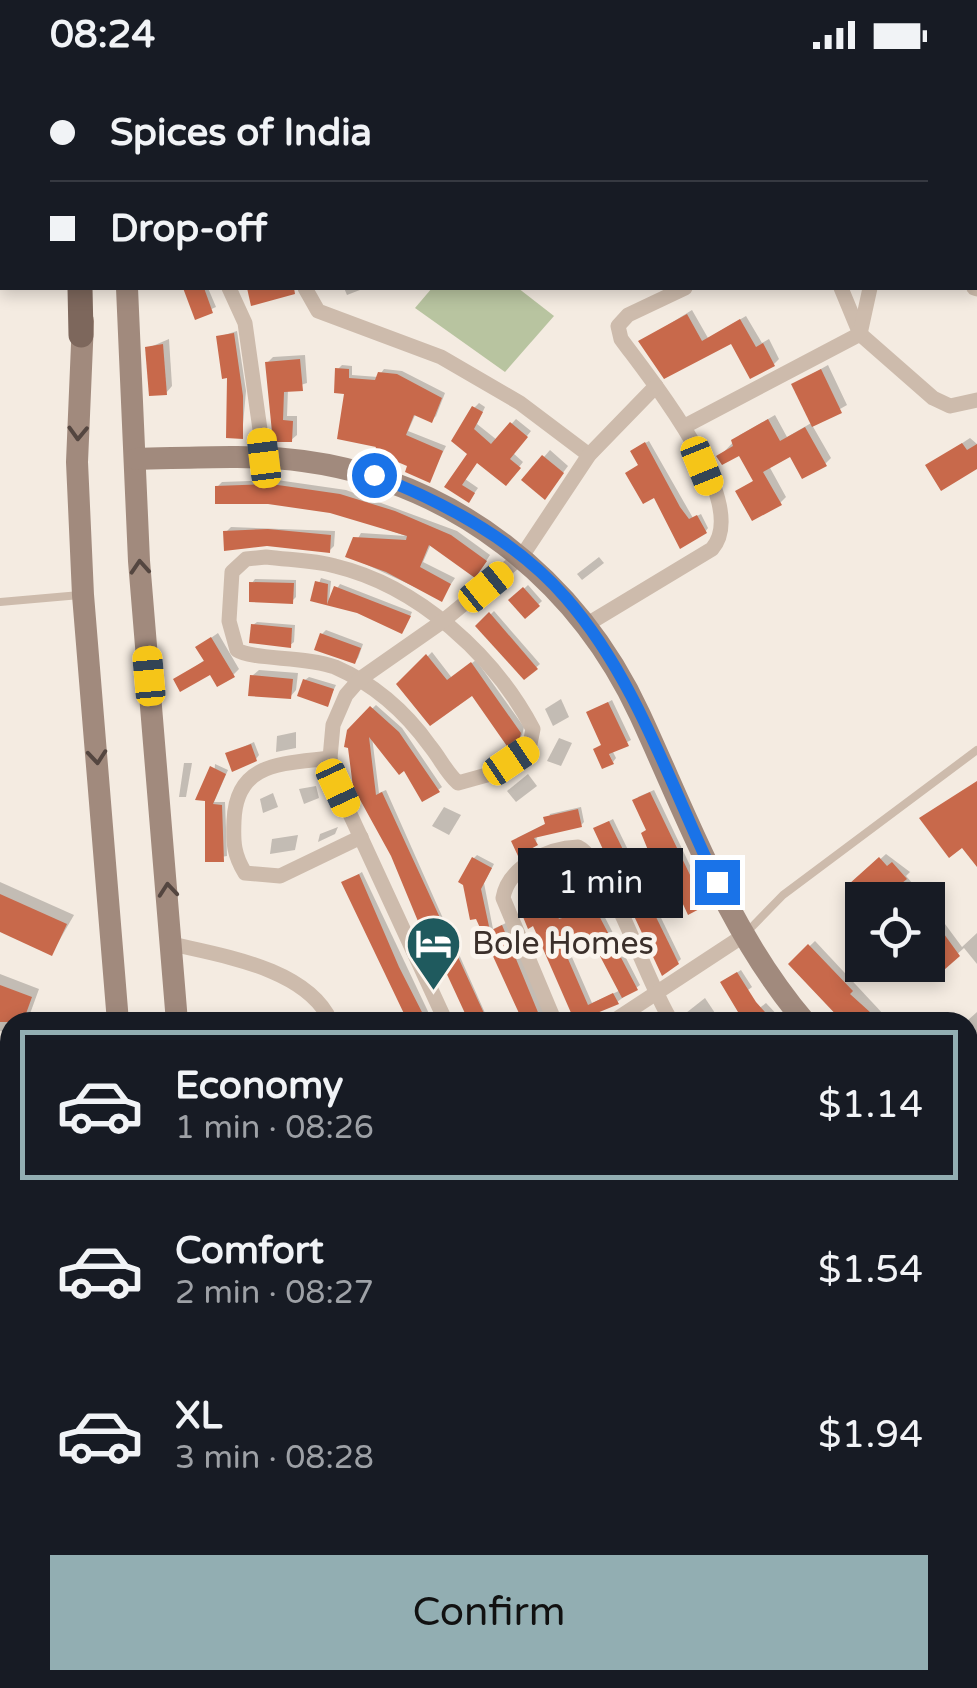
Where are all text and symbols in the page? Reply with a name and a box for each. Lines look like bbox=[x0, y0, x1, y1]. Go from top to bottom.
text: 08:24 bbox=[50, 12, 155, 58]
text: Spices of India bbox=[110, 110, 372, 156]
text: Drop-off bbox=[110, 206, 267, 252]
one-way arrow bbox=[68, 425, 89, 441]
car bbox=[245, 426, 283, 490]
car bbox=[677, 433, 727, 499]
route start bbox=[352, 453, 397, 498]
car bbox=[453, 556, 519, 618]
one-way arrow bbox=[129, 558, 151, 574]
car bbox=[131, 645, 167, 707]
car bbox=[478, 732, 544, 790]
one-way arrow bbox=[85, 750, 107, 766]
car bbox=[312, 754, 364, 822]
callout: 1 min bbox=[517, 847, 682, 917]
route end bbox=[695, 860, 740, 905]
text: 1 min bbox=[558, 864, 643, 902]
one-way arrow bbox=[157, 882, 179, 898]
map controls bbox=[845, 882, 945, 982]
button: locate bbox=[845, 882, 945, 982]
hotel icon: Bole Homes bbox=[403, 913, 463, 992]
place label: Bole Homes bbox=[472, 925, 654, 963]
icon: car bbox=[55, 1060, 145, 1150]
text: Economy bbox=[175, 1063, 343, 1109]
text: $1.14 bbox=[818, 1082, 923, 1128]
text: 1 min · 08:26 bbox=[175, 1109, 374, 1147]
icon: car bbox=[55, 1225, 145, 1315]
text: Comfort bbox=[175, 1228, 324, 1274]
text: $1.54 bbox=[818, 1247, 923, 1293]
text: 2 min · 08:27 bbox=[175, 1274, 374, 1312]
icon: car bbox=[55, 1390, 145, 1480]
text: XL bbox=[175, 1393, 222, 1439]
text: $1.94 bbox=[818, 1412, 923, 1458]
text: 3 min · 08:28 bbox=[175, 1439, 374, 1477]
button: Confirm bbox=[50, 1555, 928, 1670]

